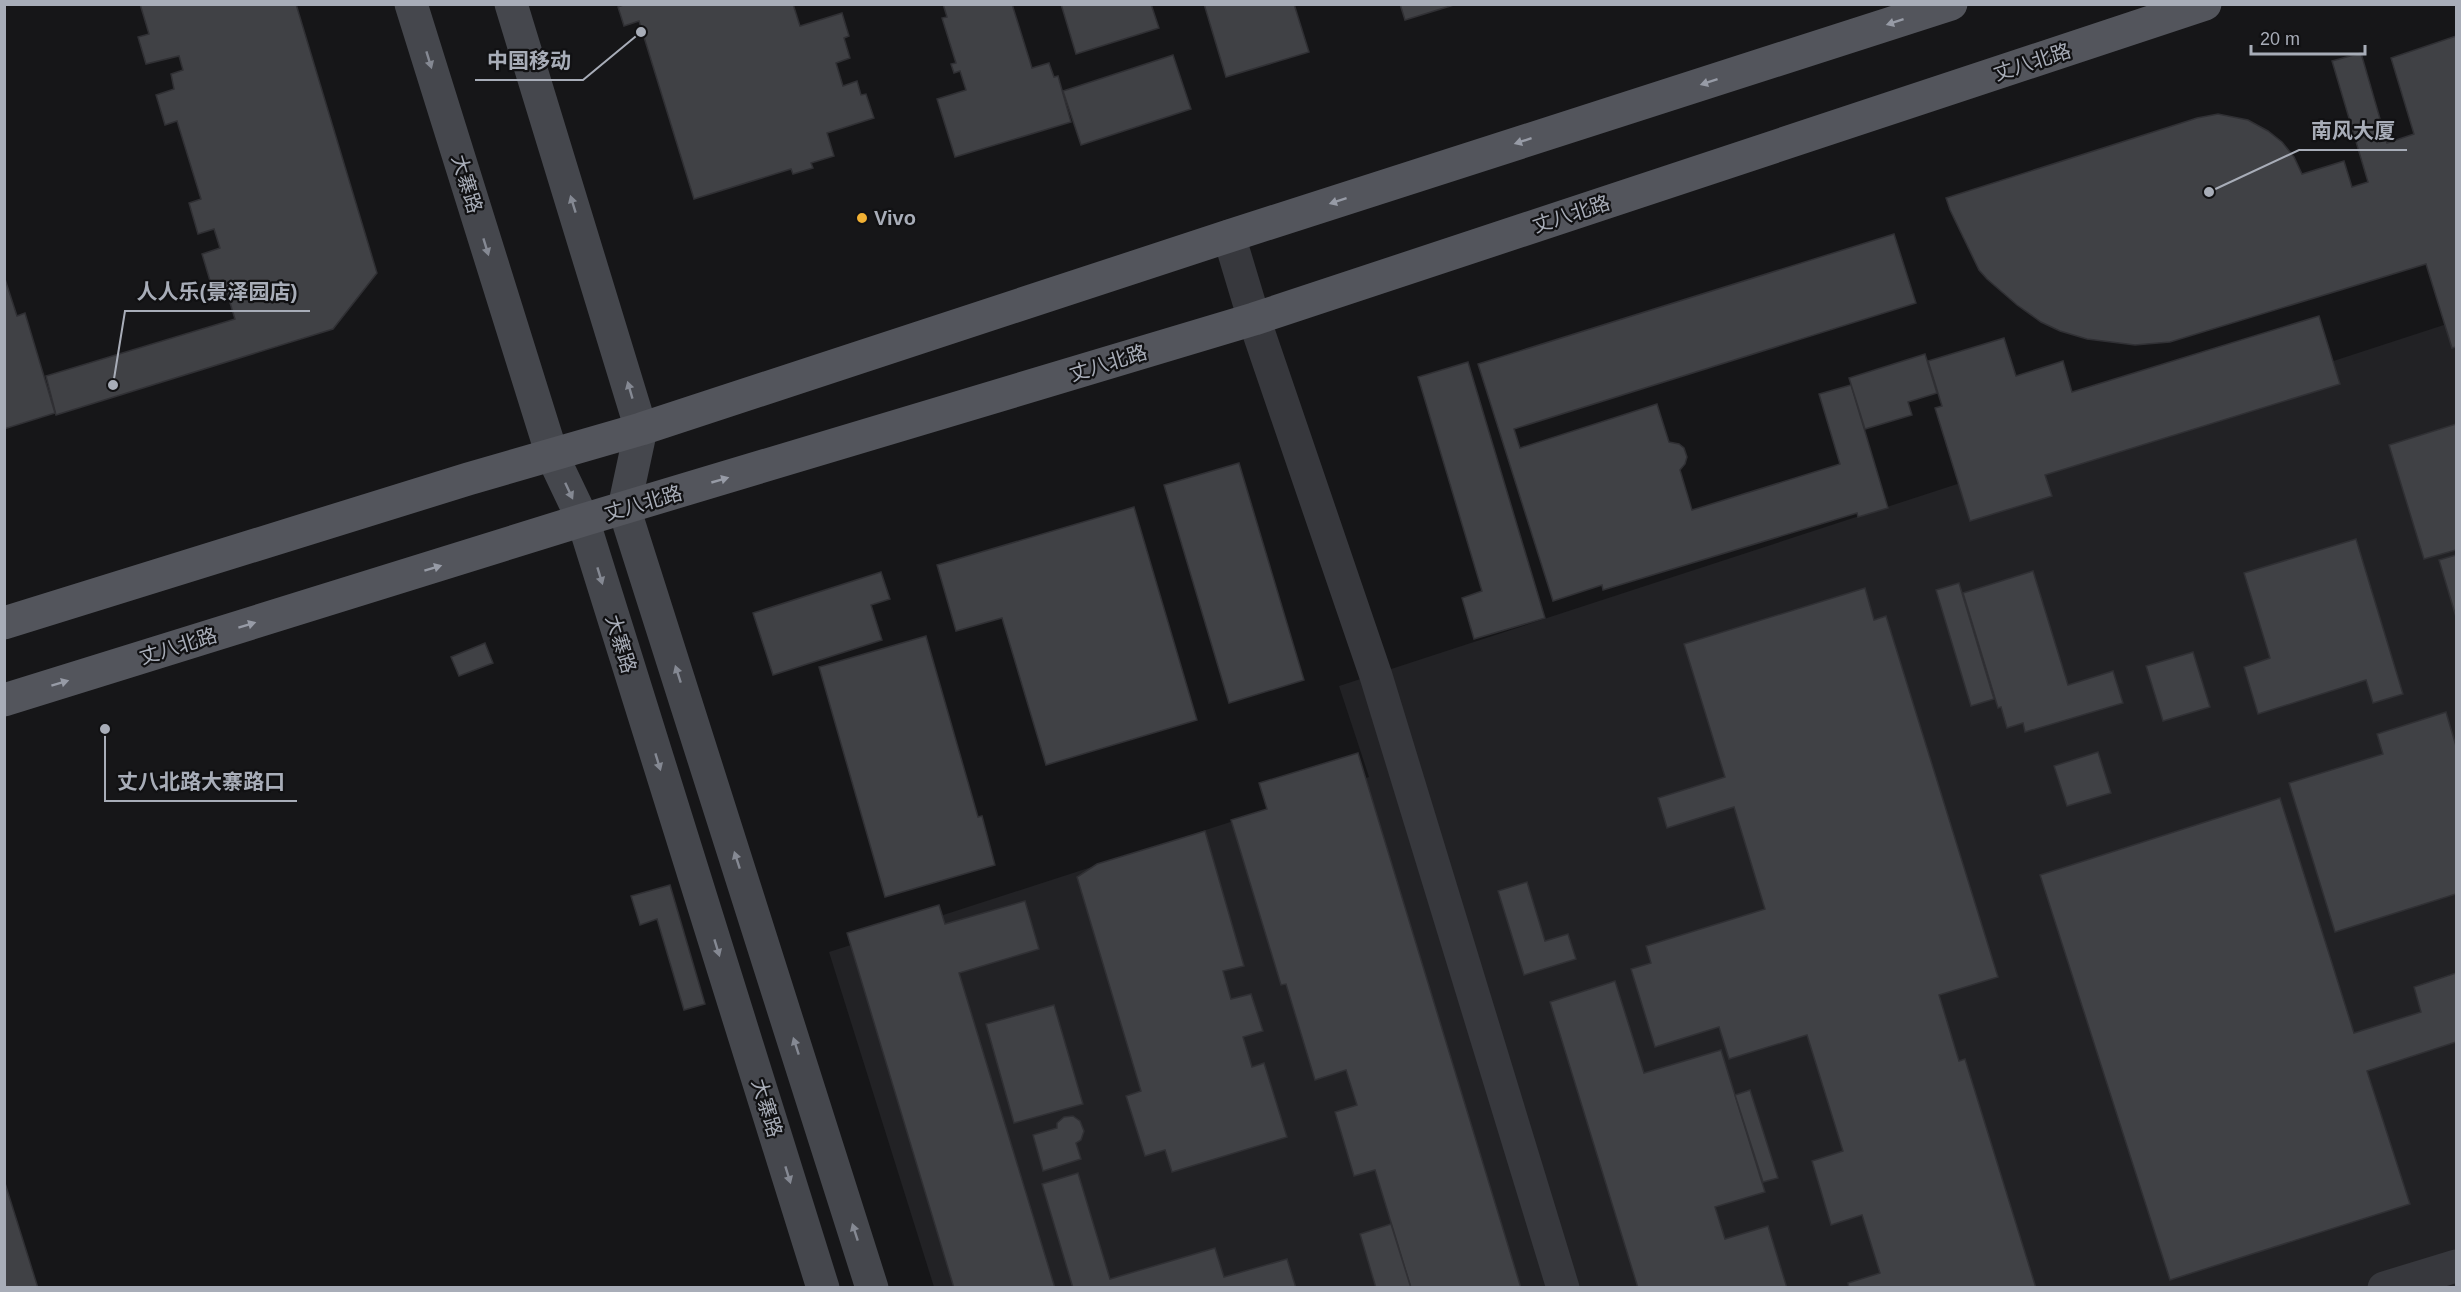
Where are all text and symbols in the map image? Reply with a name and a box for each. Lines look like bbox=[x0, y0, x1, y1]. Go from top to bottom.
one-way arrow bbox=[1886, 18, 1904, 28]
scale bar bbox=[2251, 18, 2365, 56]
text: 20 m bbox=[2260, 29, 2300, 49]
street label: 丈八北路 bbox=[1991, 39, 2073, 85]
callout: 中国移动 bbox=[475, 41, 583, 80]
text: 中国移动 bbox=[487, 49, 571, 72]
one-way arrow bbox=[425, 51, 434, 69]
one-way arrow bbox=[1700, 78, 1718, 87]
callout: 南风大厦 bbox=[2299, 111, 2407, 150]
text: 南风大厦 bbox=[2311, 119, 2395, 142]
one-way arrow bbox=[1514, 137, 1532, 147]
street label: 大寨路 bbox=[448, 152, 486, 216]
street label: 丈八北路 bbox=[1530, 191, 1612, 237]
one-way arrow bbox=[568, 195, 577, 213]
one-way arrow bbox=[1329, 196, 1347, 206]
place label: Vivo bbox=[874, 207, 916, 229]
marker: Vivo bbox=[855, 211, 869, 225]
one-way arrow bbox=[482, 238, 492, 256]
callout: 人人乐(景泽园店) bbox=[125, 272, 310, 311]
text: 人人乐(景泽园店) bbox=[137, 280, 298, 303]
street label: 丈八北路 bbox=[1067, 341, 1149, 385]
one-way arrow bbox=[625, 381, 634, 399]
one-way arrow bbox=[711, 475, 729, 484]
street label: 丈八北路 bbox=[602, 481, 684, 525]
one-way arrow bbox=[564, 482, 573, 499]
one-way arrow bbox=[424, 562, 442, 572]
one-way arrow bbox=[596, 567, 605, 585]
street label: 大寨路 bbox=[602, 612, 640, 676]
one-way arrow bbox=[238, 620, 256, 629]
street label: 丈八北路 bbox=[137, 624, 219, 668]
one-way arrow bbox=[672, 665, 682, 683]
one-way arrow bbox=[51, 678, 69, 687]
one-way arrow bbox=[654, 753, 663, 771]
callout: 丈八北路大寨路口 bbox=[105, 762, 297, 801]
text: 丈八北路大寨路口 bbox=[117, 770, 285, 793]
one-way arrow bbox=[731, 851, 741, 869]
one-way arrow bbox=[713, 939, 722, 957]
one-way arrow bbox=[790, 1037, 800, 1055]
street label: 大寨路 bbox=[748, 1076, 786, 1140]
one-way arrow bbox=[784, 1166, 793, 1184]
one-way arrow bbox=[849, 1223, 859, 1241]

